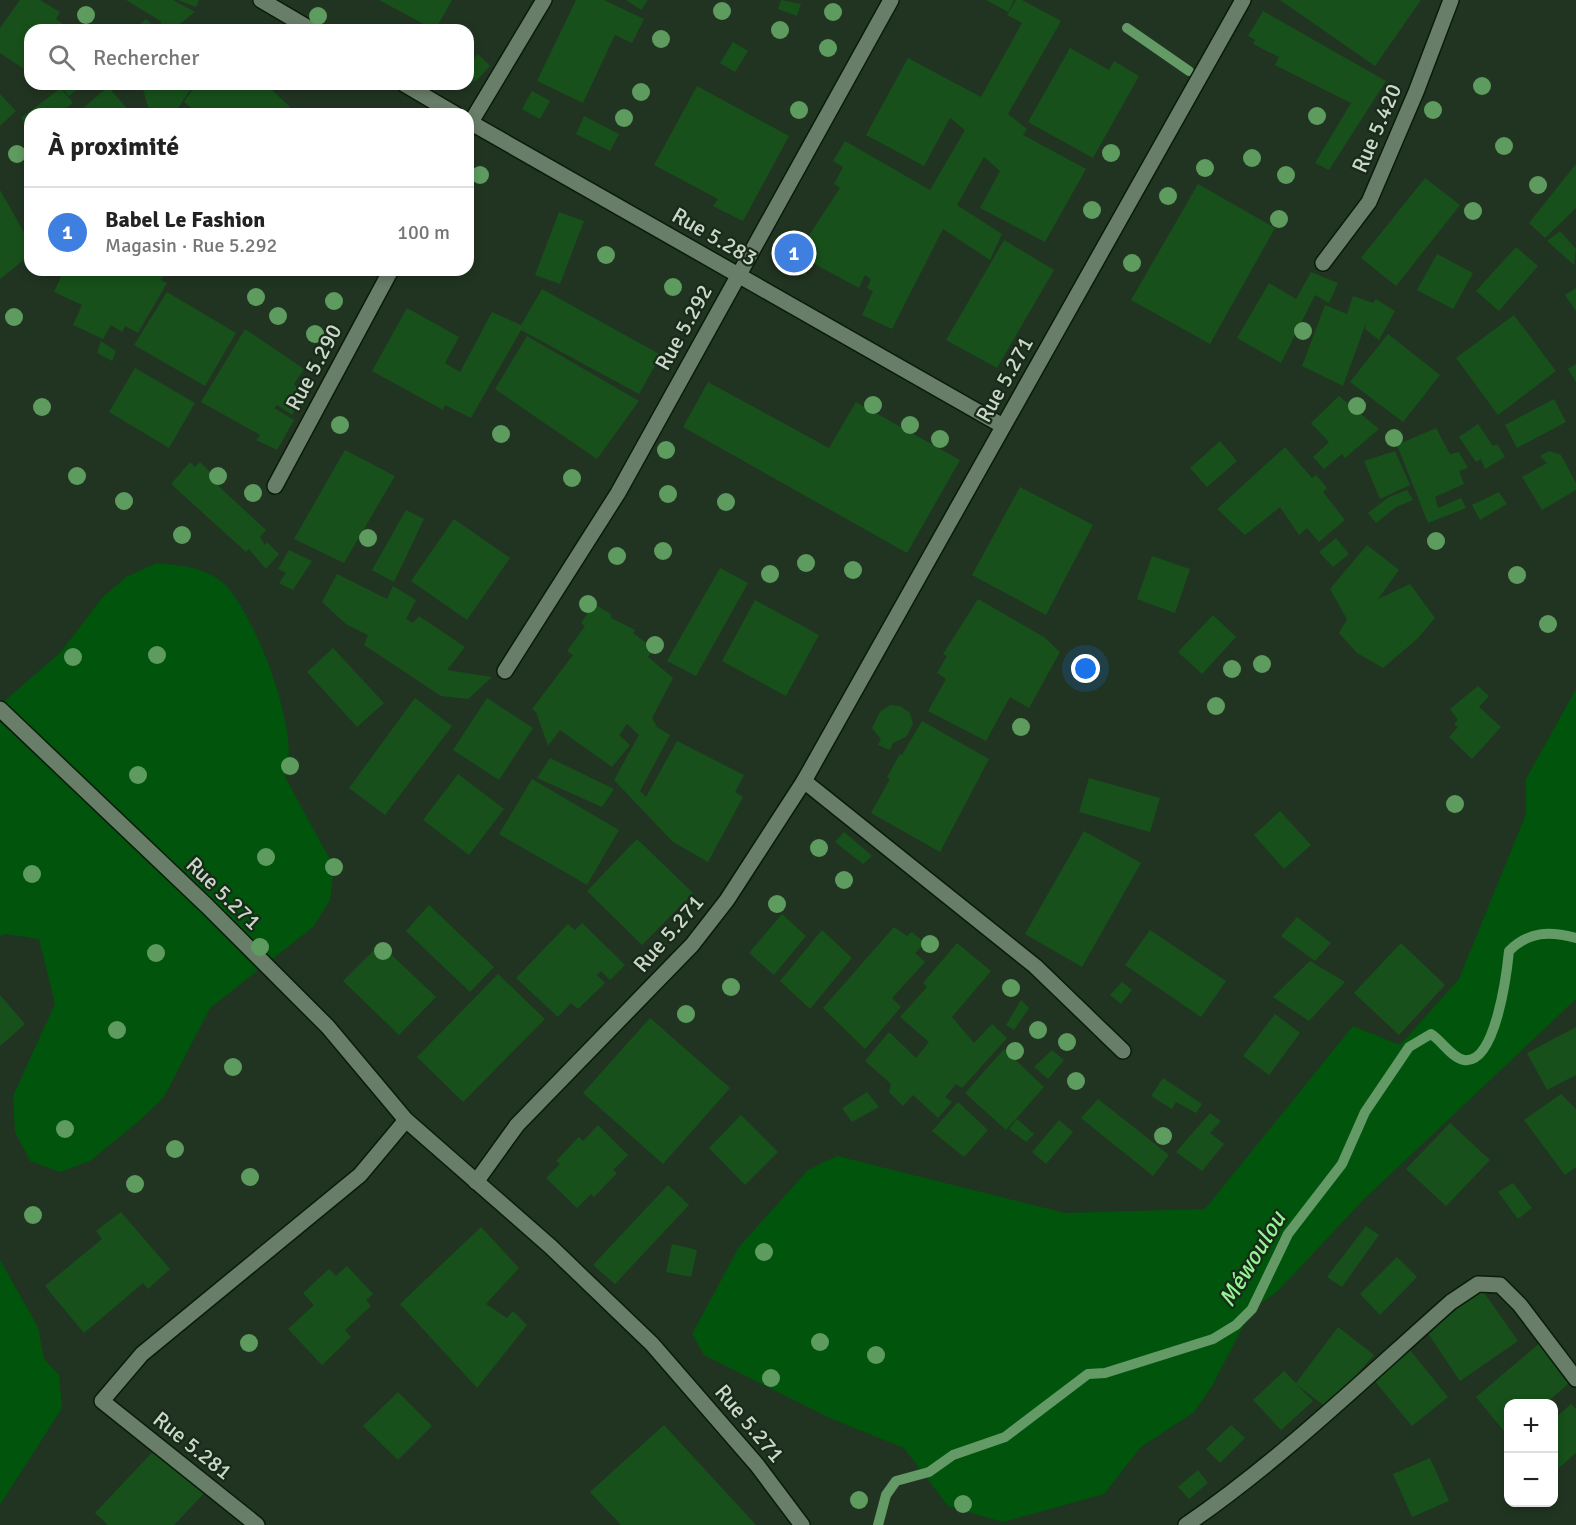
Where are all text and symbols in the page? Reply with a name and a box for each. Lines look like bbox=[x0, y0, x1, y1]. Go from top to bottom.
search box bbox=[24, 24, 474, 90]
icon: search bbox=[45, 41, 78, 74]
text: Rechercher bbox=[93, 44, 199, 71]
street label: Rue 5.420 bbox=[1346, 80, 1407, 177]
text: À proximité bbox=[48, 131, 179, 163]
street label: Rue 5.283 bbox=[667, 201, 762, 272]
text: Babel Le Fashion bbox=[105, 206, 265, 233]
text: 1 bbox=[62, 220, 73, 245]
text: 100 m bbox=[397, 220, 450, 245]
pin: 1 bbox=[774, 230, 814, 276]
text: Magasin · Rue 5.292 bbox=[105, 233, 277, 258]
street label: Rue 5.292 bbox=[649, 280, 718, 375]
street label: Rue 5.290 bbox=[279, 319, 347, 415]
street label: Rue 5.271 bbox=[970, 332, 1039, 427]
your location bbox=[1071, 654, 1100, 683]
street label: Rue 5.271 bbox=[181, 851, 267, 936]
street label: Rue 5.271 bbox=[627, 889, 709, 978]
water label: Méwoulou bbox=[1212, 1204, 1293, 1312]
street label: Rue 5.271 bbox=[709, 1379, 790, 1468]
map controls bbox=[1504, 1399, 1558, 1507]
button: + bbox=[1504, 1399, 1558, 1453]
street label: Rue 5.281 bbox=[148, 1405, 238, 1485]
button: − bbox=[1504, 1453, 1558, 1507]

